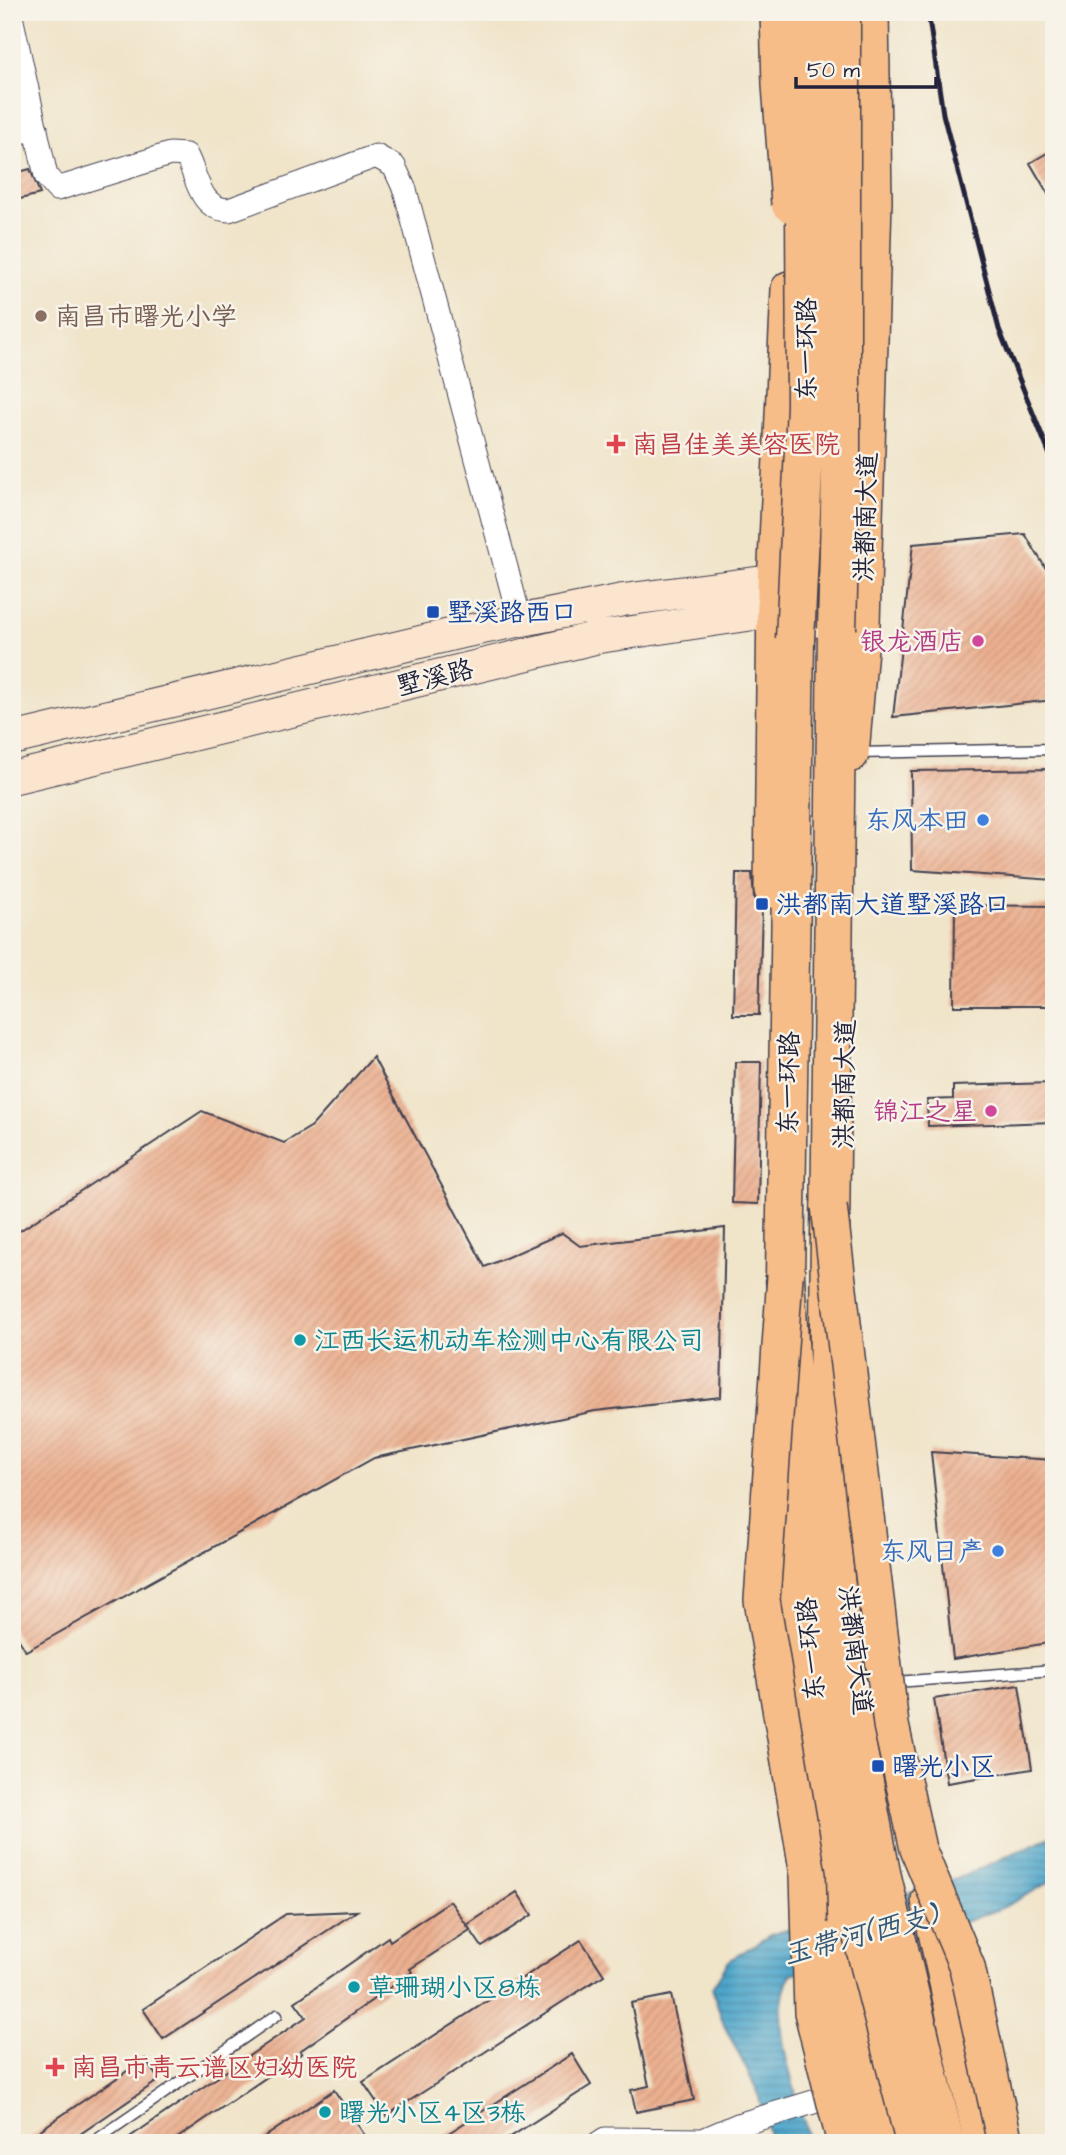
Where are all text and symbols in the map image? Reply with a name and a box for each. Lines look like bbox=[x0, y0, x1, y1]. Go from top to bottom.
scale bar bbox=[796, 46, 936, 90]
text: 50 m bbox=[807, 56, 861, 85]
street label: 东一环路 bbox=[789, 297, 825, 401]
place label: 南昌市曙光小学 bbox=[55, 299, 237, 335]
marker: 南昌市曙光小学 bbox=[33, 308, 49, 324]
place label: 南昌佳美美容医院 bbox=[632, 427, 840, 463]
marker: 南昌佳美美容医院 bbox=[606, 434, 626, 454]
street label: 洪都南大道 bbox=[846, 451, 886, 583]
place label: 墅溪路西口 bbox=[447, 595, 577, 631]
marker: 墅溪路西口 bbox=[425, 604, 441, 620]
place label: 银龙酒店 bbox=[860, 624, 964, 660]
marker: 银龙酒店 bbox=[970, 633, 986, 649]
street label: 墅溪路 bbox=[393, 651, 477, 705]
place label: 东风本田 bbox=[865, 803, 969, 839]
marker: 东风本田 bbox=[975, 812, 991, 828]
place label: 洪都南大道墅溪路口 bbox=[776, 887, 1010, 923]
marker: 洪都南大道墅溪路口 bbox=[754, 896, 770, 912]
street label: 洪都南大道 bbox=[826, 1019, 864, 1149]
street label: 东一环路 bbox=[770, 1031, 808, 1135]
place label: 锦江之星 bbox=[873, 1094, 977, 1130]
marker: 锦江之星 bbox=[983, 1103, 999, 1119]
place label: 江西长运机动车检测中心有限公司 bbox=[314, 1323, 704, 1359]
marker: 江西长运机动车检测中心有限公司 bbox=[292, 1332, 308, 1348]
place label: 东风日产 bbox=[880, 1534, 984, 1570]
marker: 东风日产 bbox=[990, 1543, 1006, 1559]
street label: 洪都南大道 bbox=[829, 1583, 881, 1717]
street label: 东一环路 bbox=[789, 1596, 833, 1702]
place label: 曙光小区 bbox=[892, 1749, 996, 1785]
marker: 曙光小区 bbox=[870, 1758, 886, 1774]
water label: 玉带河(西支) bbox=[779, 1895, 945, 1975]
place label: 草珊瑚小区8栋 bbox=[368, 1970, 541, 2006]
marker: 草珊瑚小区8栋 bbox=[346, 1979, 362, 1995]
place label: 南昌市青云谱区妇幼医院 bbox=[71, 2050, 357, 2086]
marker: 南昌市青云谱区妇幼医院 bbox=[45, 2057, 65, 2077]
place label: 曙光小区4区3栋 bbox=[339, 2095, 526, 2131]
marker: 曙光小区4区3栋 bbox=[317, 2104, 333, 2120]

